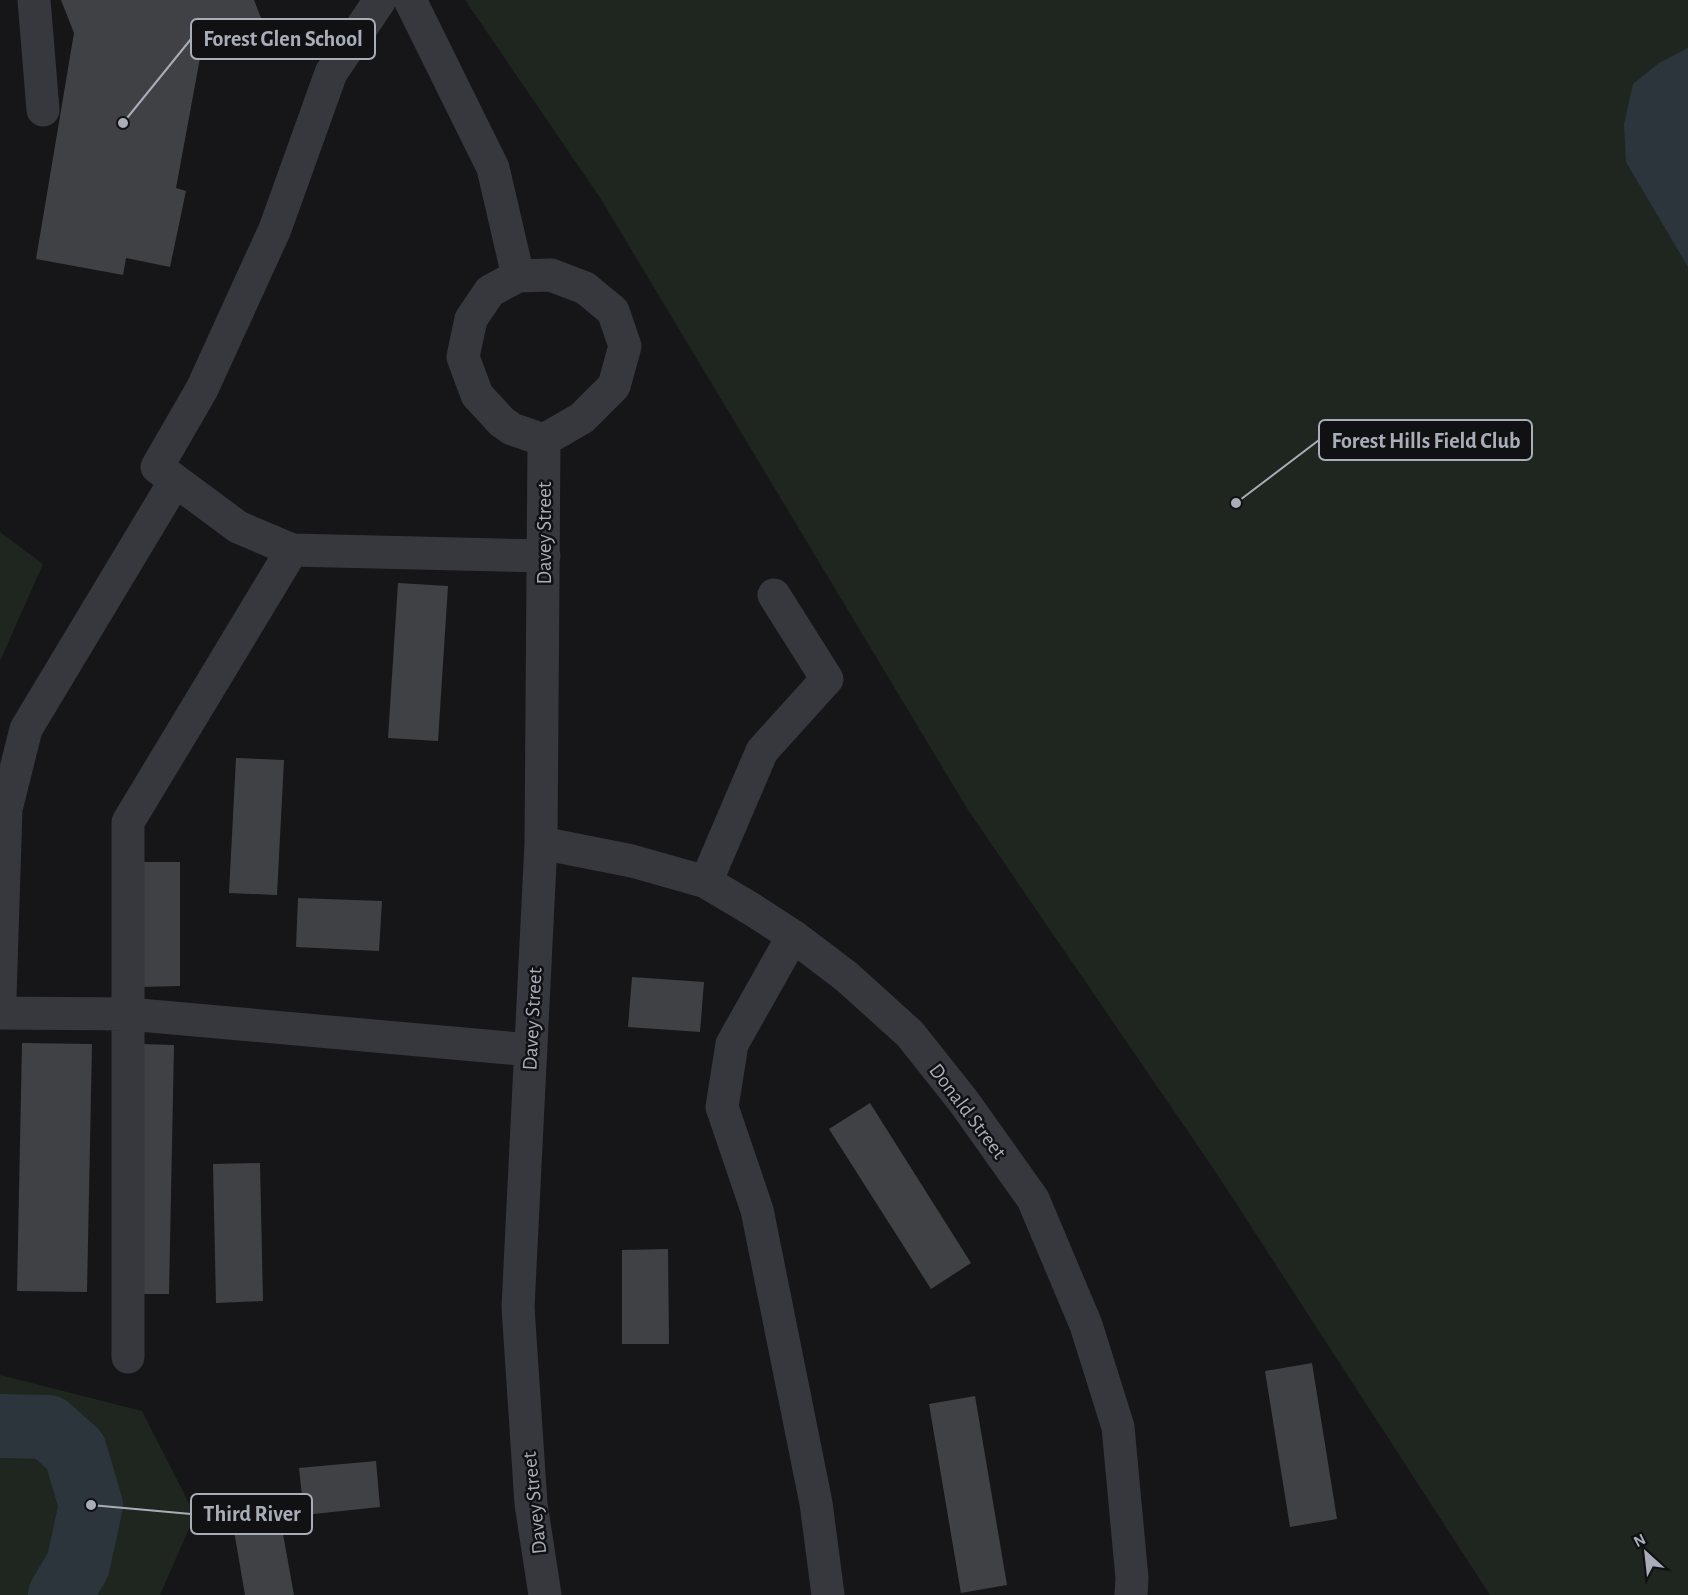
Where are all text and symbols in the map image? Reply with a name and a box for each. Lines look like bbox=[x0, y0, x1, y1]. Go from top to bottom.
callout: Forest Glen School bbox=[191, 19, 375, 59]
text: Forest Glen School bbox=[203, 28, 363, 50]
callout: Forest Hills Field Club bbox=[1319, 420, 1532, 460]
text: Forest Hills Field Club bbox=[1332, 430, 1520, 452]
street label: Davey Street bbox=[534, 481, 555, 585]
street label: Davey Street bbox=[519, 967, 546, 1071]
street label: Donald Street bbox=[925, 1060, 1010, 1163]
street label: Davey Street bbox=[519, 1450, 550, 1555]
callout: Third River bbox=[191, 1494, 312, 1534]
text: Third River bbox=[203, 1503, 301, 1525]
north arrow bbox=[1616, 1523, 1676, 1583]
text: N bbox=[1631, 1531, 1648, 1550]

